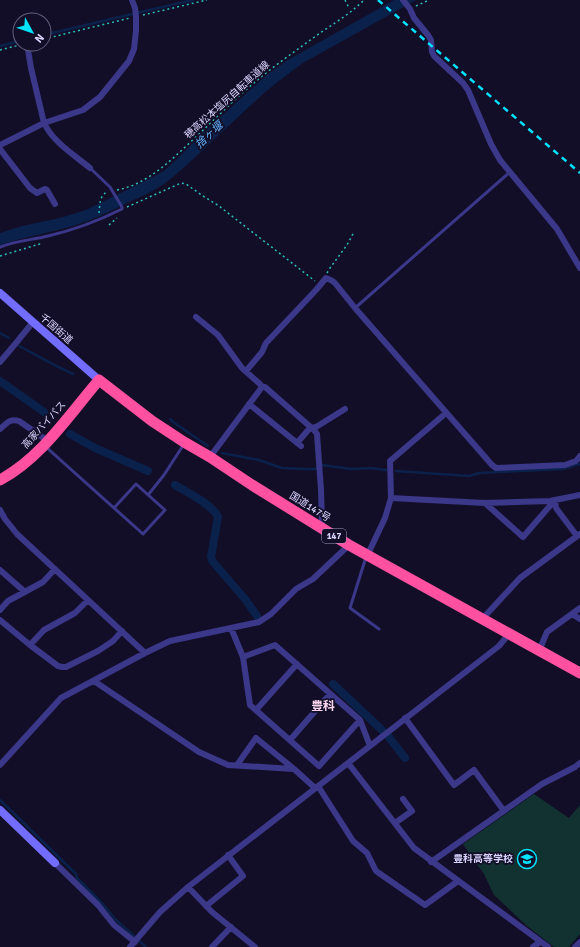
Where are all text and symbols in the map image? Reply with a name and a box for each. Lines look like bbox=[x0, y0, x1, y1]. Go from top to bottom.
north arrow bbox=[12, 12, 52, 52]
text: N bbox=[32, 31, 47, 45]
street label: 穂高松本塩尻自転車道線 bbox=[182, 59, 272, 141]
water label: 捨ヶ堰 bbox=[192, 118, 227, 151]
street label: 千国街道 bbox=[37, 311, 75, 347]
street label: 高家バイパス bbox=[20, 399, 68, 451]
street label: 国道147号 bbox=[287, 490, 333, 524]
road number: 147 bbox=[322, 529, 346, 543]
district label: 豊科 bbox=[311, 699, 335, 714]
school or university icon: 豊科高等学校 bbox=[516, 848, 538, 870]
place label: 豊科高等学校 bbox=[453, 853, 513, 865]

